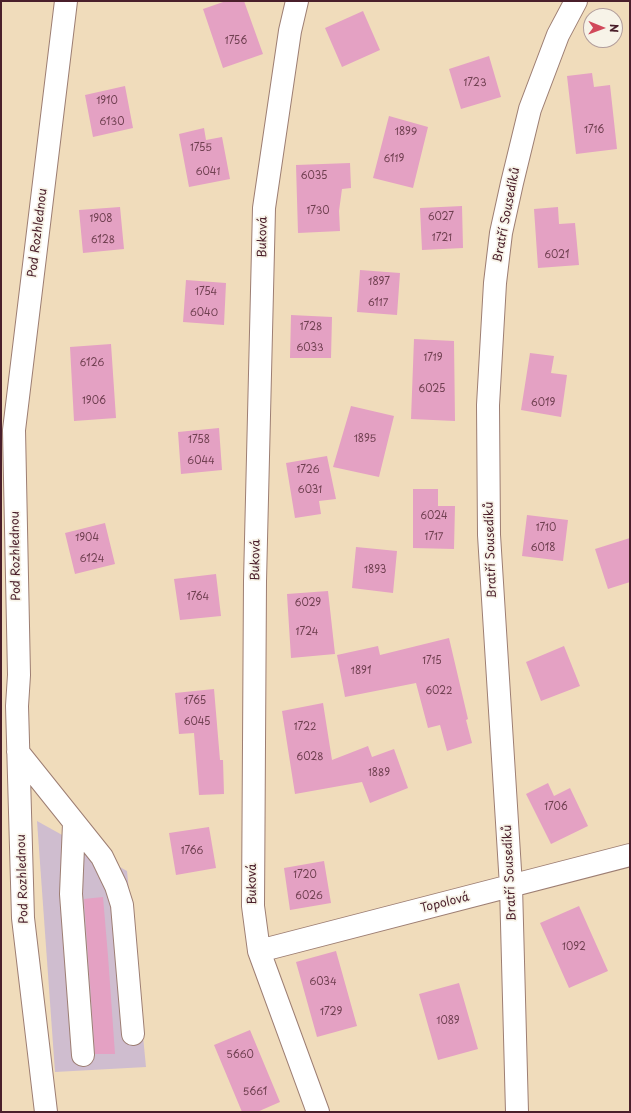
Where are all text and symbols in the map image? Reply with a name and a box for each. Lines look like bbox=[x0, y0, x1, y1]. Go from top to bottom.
north arrow bbox=[583, 8, 623, 48]
text: N bbox=[606, 24, 623, 33]
house number: 1756 bbox=[225, 35, 247, 47]
house number: 1723 bbox=[463, 77, 487, 89]
house number: 1910 bbox=[96, 95, 118, 107]
house number: 6130 bbox=[100, 116, 124, 128]
house number: 1716 bbox=[584, 124, 604, 136]
house number: 1899 bbox=[395, 126, 417, 138]
house number: 1755 bbox=[190, 142, 212, 154]
house number: 6119 bbox=[384, 153, 404, 165]
house number: 6041 bbox=[196, 166, 220, 178]
street label: Bratří Sousedíků bbox=[491, 166, 523, 264]
house number: 6035 bbox=[301, 170, 327, 182]
street label: Pod Rozhlednou bbox=[25, 188, 51, 278]
house number: 1730 bbox=[306, 205, 330, 217]
house number: 6027 bbox=[428, 211, 454, 223]
house number: 1908 bbox=[89, 213, 113, 225]
street label: Buková bbox=[255, 216, 271, 258]
house number: 1721 bbox=[432, 232, 452, 244]
house number: 6128 bbox=[91, 234, 115, 246]
house number: 6021 bbox=[544, 249, 570, 261]
house number: 1897 bbox=[368, 276, 390, 288]
house number: 1754 bbox=[195, 286, 217, 298]
house number: 6117 bbox=[368, 297, 388, 309]
house number: 6040 bbox=[190, 307, 218, 319]
house number: 1728 bbox=[300, 321, 322, 333]
house number: 6033 bbox=[296, 342, 324, 354]
house number: 1719 bbox=[423, 352, 443, 364]
house number: 6126 bbox=[80, 357, 104, 369]
house number: 6025 bbox=[419, 383, 445, 395]
house number: 1906 bbox=[82, 395, 106, 407]
house number: 6019 bbox=[531, 397, 555, 409]
house number: 1895 bbox=[354, 433, 376, 445]
house number: 1758 bbox=[188, 434, 210, 446]
house number: 6044 bbox=[187, 455, 215, 467]
house number: 1726 bbox=[296, 464, 320, 476]
house number: 6031 bbox=[298, 484, 322, 496]
street label: Bratří Sousedíků bbox=[482, 501, 500, 599]
house number: 6024 bbox=[421, 510, 447, 522]
street label: Pod Rozhlednou bbox=[8, 511, 24, 601]
house number: 1710 bbox=[536, 522, 556, 534]
house number: 1717 bbox=[425, 531, 443, 543]
house number: 1904 bbox=[75, 532, 99, 544]
street label: Buková bbox=[248, 539, 264, 581]
house number: 6018 bbox=[530, 542, 556, 554]
house number: 6124 bbox=[80, 553, 104, 565]
house number: 1893 bbox=[364, 564, 386, 576]
house number: 1764 bbox=[187, 591, 209, 603]
house number: 6029 bbox=[295, 597, 321, 609]
house number: 1724 bbox=[296, 626, 318, 638]
house number: 1715 bbox=[422, 655, 442, 667]
house number: 1891 bbox=[351, 665, 371, 677]
house number: 6022 bbox=[425, 685, 453, 697]
house number: 1765 bbox=[184, 695, 206, 707]
house number: 6045 bbox=[183, 716, 211, 728]
house number: 1722 bbox=[294, 721, 316, 733]
house number: 6028 bbox=[297, 751, 323, 763]
house number: 1889 bbox=[368, 767, 390, 779]
house number: 1706 bbox=[544, 801, 568, 813]
street label: Bratří Sousedíků bbox=[500, 824, 520, 922]
street label: Pod Rozhlednou bbox=[14, 834, 32, 924]
house number: 1766 bbox=[181, 845, 203, 857]
street label: Buková bbox=[246, 863, 260, 905]
house number: 1720 bbox=[293, 869, 317, 881]
house number: 6026 bbox=[295, 890, 323, 902]
street label: Topolová bbox=[419, 890, 471, 916]
house number: 1092 bbox=[562, 941, 586, 953]
house number: 6034 bbox=[309, 976, 337, 988]
house number: 1729 bbox=[320, 1006, 342, 1018]
house number: 1089 bbox=[436, 1015, 460, 1027]
house number: 5660 bbox=[226, 1049, 254, 1061]
house number: 5661 bbox=[243, 1086, 267, 1098]

